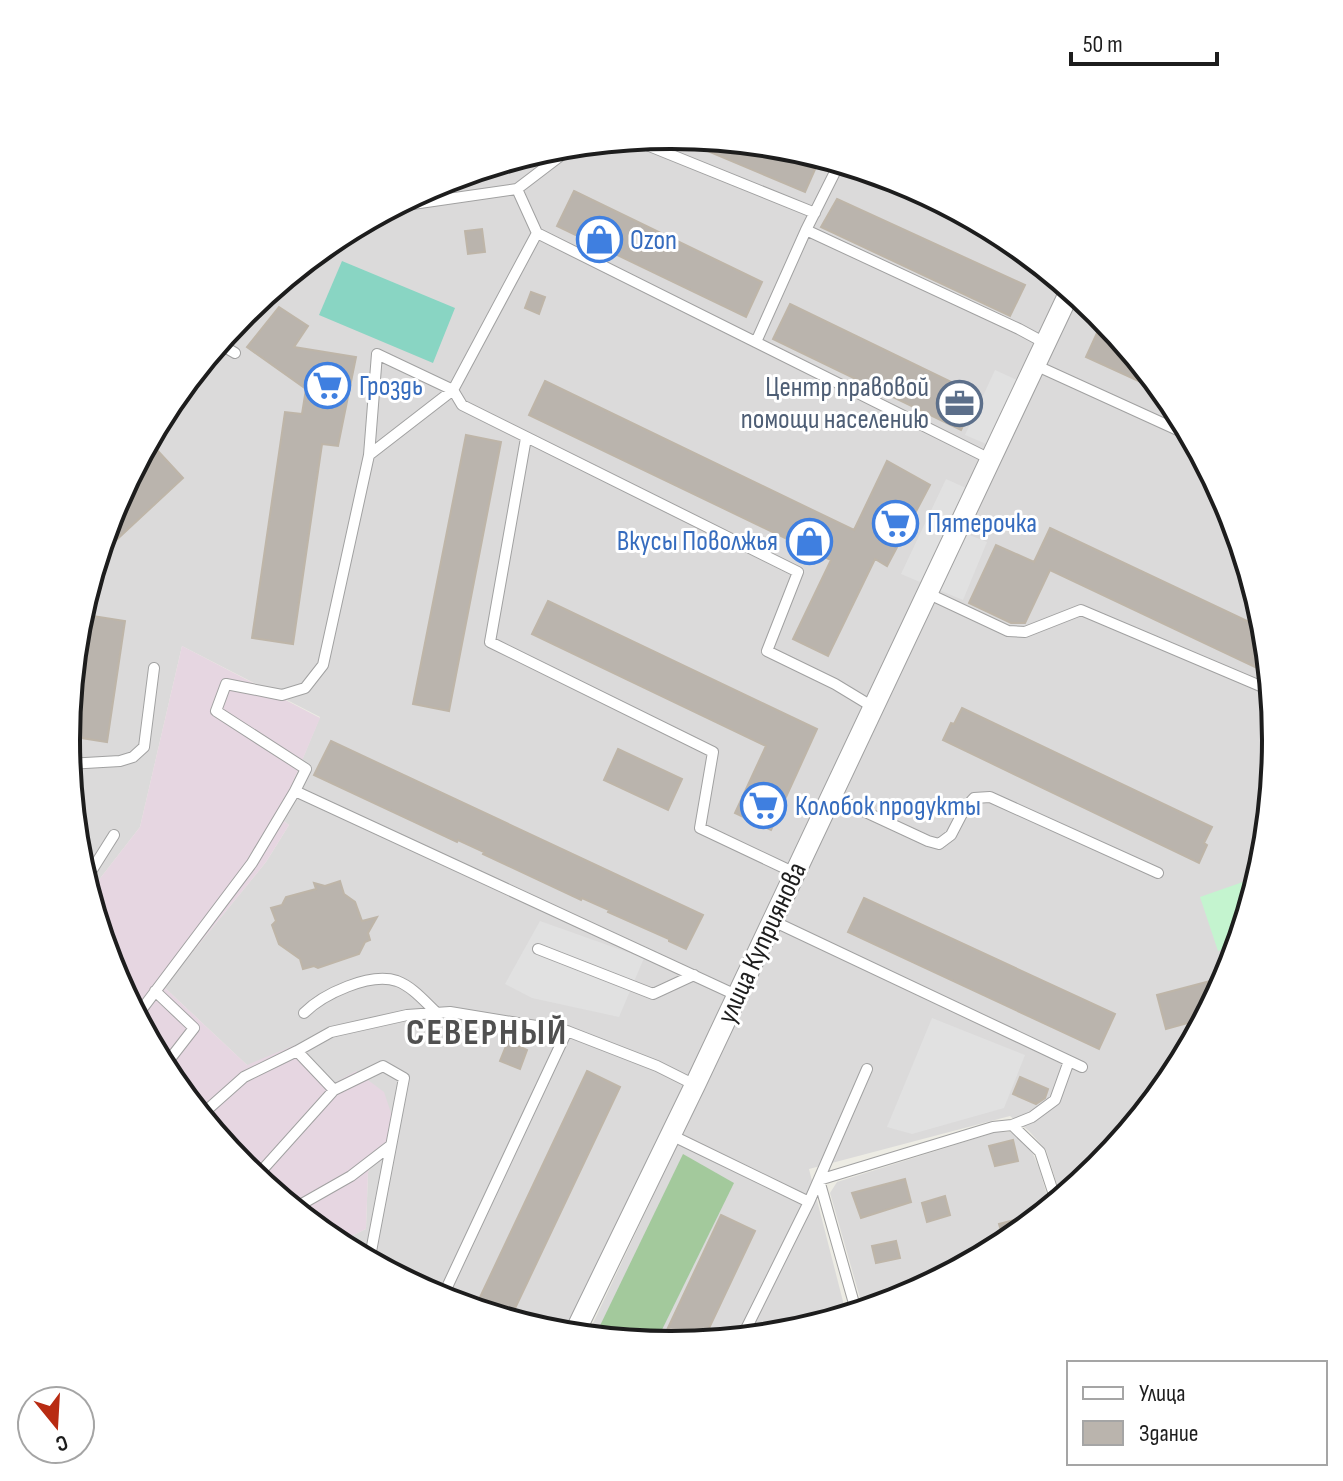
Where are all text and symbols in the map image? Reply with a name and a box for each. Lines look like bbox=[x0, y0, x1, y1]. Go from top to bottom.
scale bar bbox=[1071, 16, 1217, 66]
text: 50 m bbox=[1083, 30, 1123, 59]
shop icon: Ozon bbox=[575, 216, 623, 264]
place label: Ozon bbox=[630, 224, 677, 257]
supermarket icon: Гроздь bbox=[304, 362, 352, 410]
place label: Гроздь bbox=[359, 370, 423, 403]
place label: Центр правовой помощи населению bbox=[741, 371, 929, 436]
office icon: Центр правовой помощи населению bbox=[936, 379, 984, 427]
supermarket icon: Пятерочка bbox=[872, 499, 920, 547]
place label: Пятерочка bbox=[927, 507, 1037, 540]
shop icon: Вкусы Поволжья bbox=[785, 517, 833, 565]
place label: Вкусы Поволжья bbox=[617, 525, 778, 558]
supermarket icon: Колобок продукты bbox=[740, 782, 788, 830]
place label: Колобок продукты bbox=[795, 790, 981, 823]
street label: улица Куприянова bbox=[710, 857, 814, 1029]
district label: СЕВЕРНЫЙ bbox=[406, 1012, 568, 1055]
legend bbox=[1067, 1361, 1327, 1465]
text: Улица bbox=[1139, 1379, 1185, 1408]
north arrow bbox=[16, 1385, 96, 1465]
text: Здание bbox=[1139, 1419, 1198, 1448]
text: С bbox=[52, 1428, 71, 1457]

